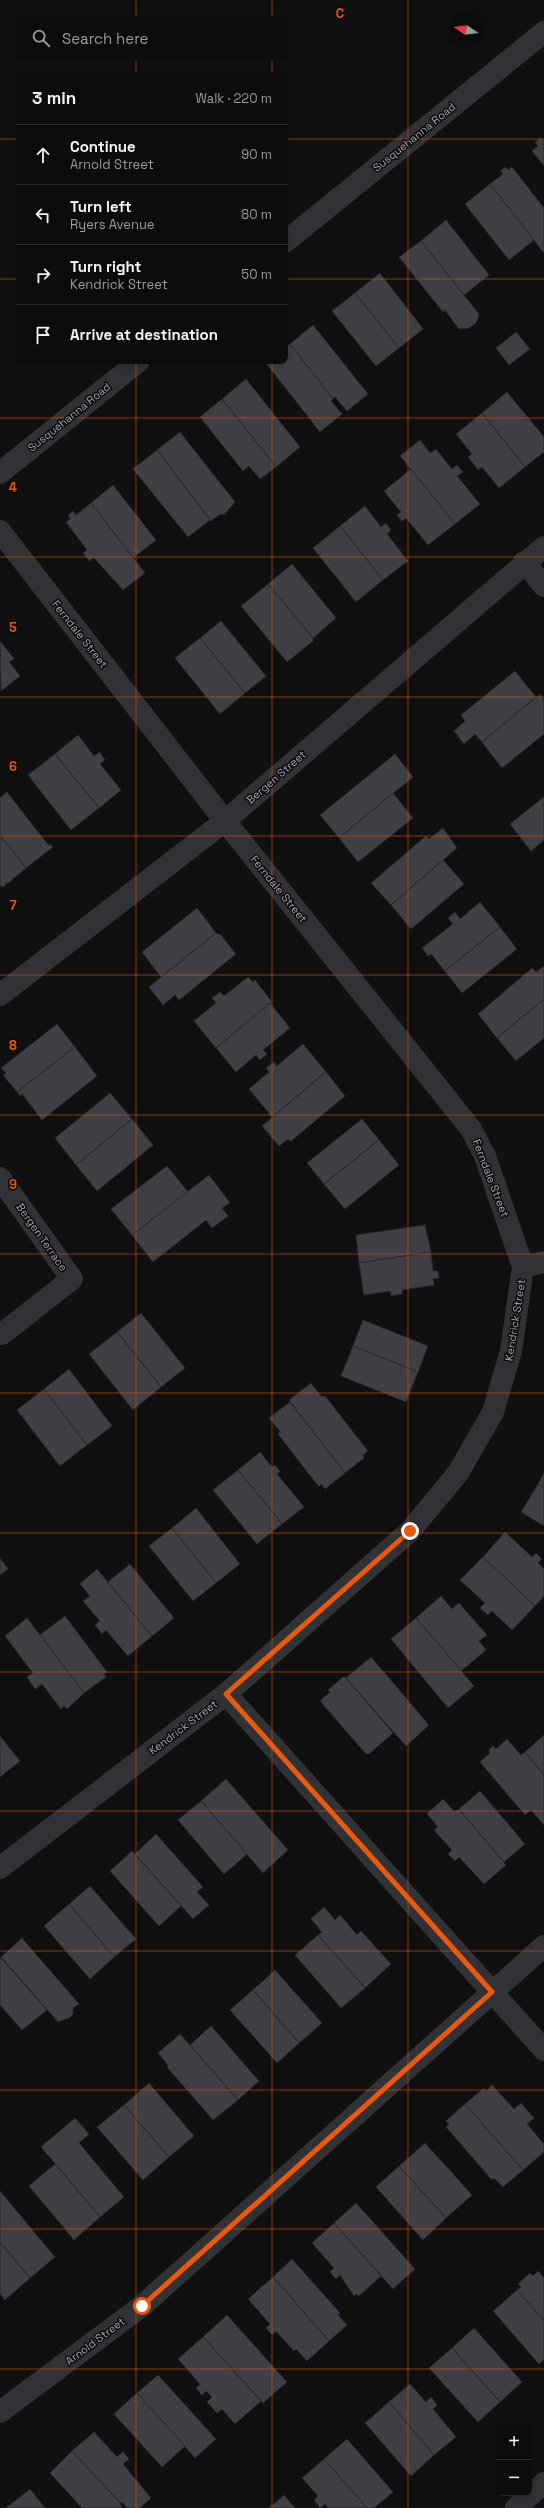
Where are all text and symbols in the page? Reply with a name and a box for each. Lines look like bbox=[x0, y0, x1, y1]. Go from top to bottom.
text: C bbox=[336, 5, 344, 22]
north arrow bbox=[448, 12, 484, 48]
search box bbox=[16, 16, 288, 60]
icon: search bbox=[30, 27, 52, 49]
text: Search here bbox=[62, 29, 148, 48]
text: 3 min bbox=[32, 87, 76, 109]
text: Walk · 220 m bbox=[195, 90, 272, 107]
street label: Susquehanna Road bbox=[370, 99, 458, 175]
text: Continue bbox=[70, 137, 136, 156]
icon: ahead bbox=[32, 144, 54, 166]
text: 90 m bbox=[241, 146, 272, 163]
text: Arnold Street bbox=[70, 156, 154, 173]
text: Turn left bbox=[70, 197, 132, 216]
icon: left bbox=[32, 204, 54, 226]
text: 80 m bbox=[241, 206, 272, 223]
text: Ryers Avenue bbox=[70, 216, 155, 233]
text: Turn right bbox=[70, 257, 141, 276]
icon: right bbox=[32, 264, 54, 286]
text: 50 m bbox=[241, 266, 272, 283]
text: Kendrick Street bbox=[70, 276, 168, 293]
icon: arrive bbox=[32, 324, 54, 346]
text: Arrive at destination bbox=[70, 325, 218, 344]
street label: Susquehanna Road bbox=[25, 379, 113, 455]
text: 4 bbox=[9, 479, 17, 496]
street label: Ferndale Street bbox=[49, 597, 111, 671]
text: 5 bbox=[9, 619, 17, 636]
street label: Bergen Street bbox=[243, 747, 309, 807]
text: 6 bbox=[9, 758, 17, 775]
street label: Ferndale Street bbox=[248, 853, 310, 925]
text: 7 bbox=[9, 897, 17, 914]
text: 8 bbox=[9, 1037, 17, 1054]
street label: Ferndale Street bbox=[470, 1137, 512, 1219]
text: 9 bbox=[9, 1176, 17, 1193]
street label: Bergen Terrace bbox=[13, 1200, 71, 1274]
street label: Kendrick Street bbox=[502, 1278, 528, 1362]
route end bbox=[401, 1522, 419, 1540]
street label: Kendrick Street bbox=[146, 1697, 220, 1757]
route start bbox=[133, 2297, 151, 2315]
street label: Arnold Street bbox=[62, 2314, 128, 2368]
map controls bbox=[496, 2424, 532, 2496]
button: + bbox=[496, 2424, 532, 2460]
button: − bbox=[496, 2460, 532, 2496]

